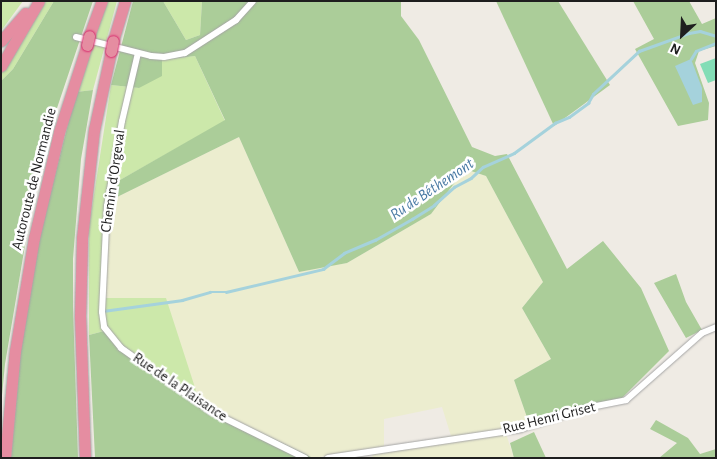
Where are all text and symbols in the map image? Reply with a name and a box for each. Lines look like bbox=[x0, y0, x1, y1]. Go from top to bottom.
north arrow bbox=[657, 10, 707, 60]
text: N bbox=[668, 40, 683, 57]
street label: Autoroute de Normandie bbox=[8, 106, 60, 252]
street label: Chemin d'Orgeval bbox=[97, 128, 129, 234]
water label: Ru de Béthemont bbox=[386, 154, 478, 224]
street label: Rue de la Plaisance bbox=[129, 349, 231, 425]
street label: Rue Henri Griset bbox=[501, 398, 597, 438]

